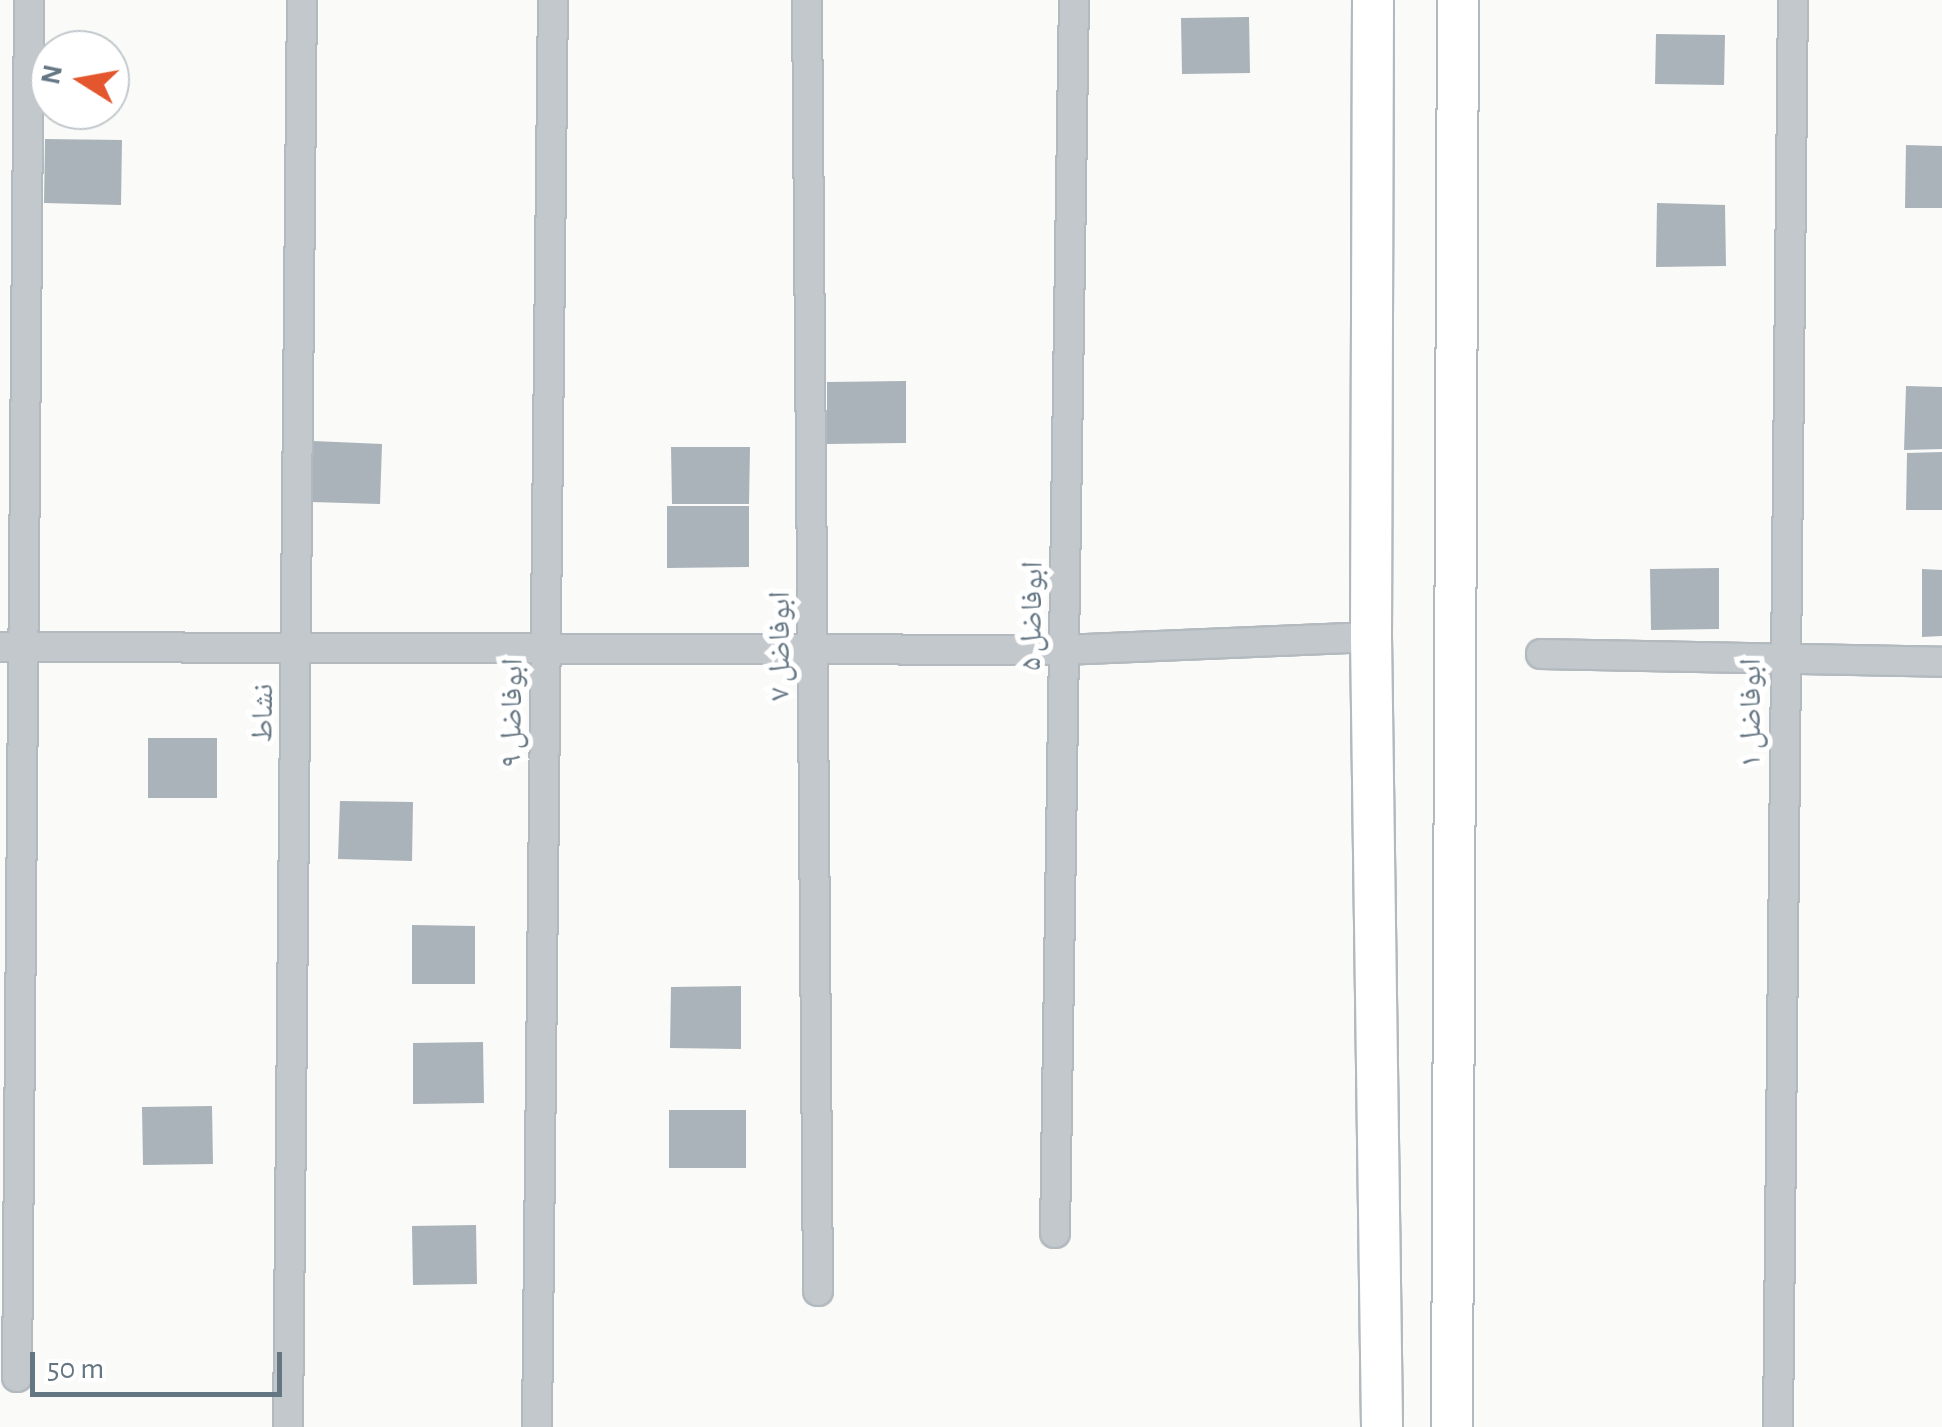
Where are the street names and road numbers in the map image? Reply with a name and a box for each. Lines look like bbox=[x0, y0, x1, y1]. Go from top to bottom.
street label: ابوفاضل ۵ bbox=[1013, 561, 1051, 671]
street label: ابوفاضل ۷ bbox=[762, 591, 798, 701]
street label: ابوفاضل ۹ bbox=[493, 658, 531, 768]
street label: ابوفاضل ۱ bbox=[1733, 658, 1769, 768]
street label: نشاط bbox=[244, 683, 282, 743]

